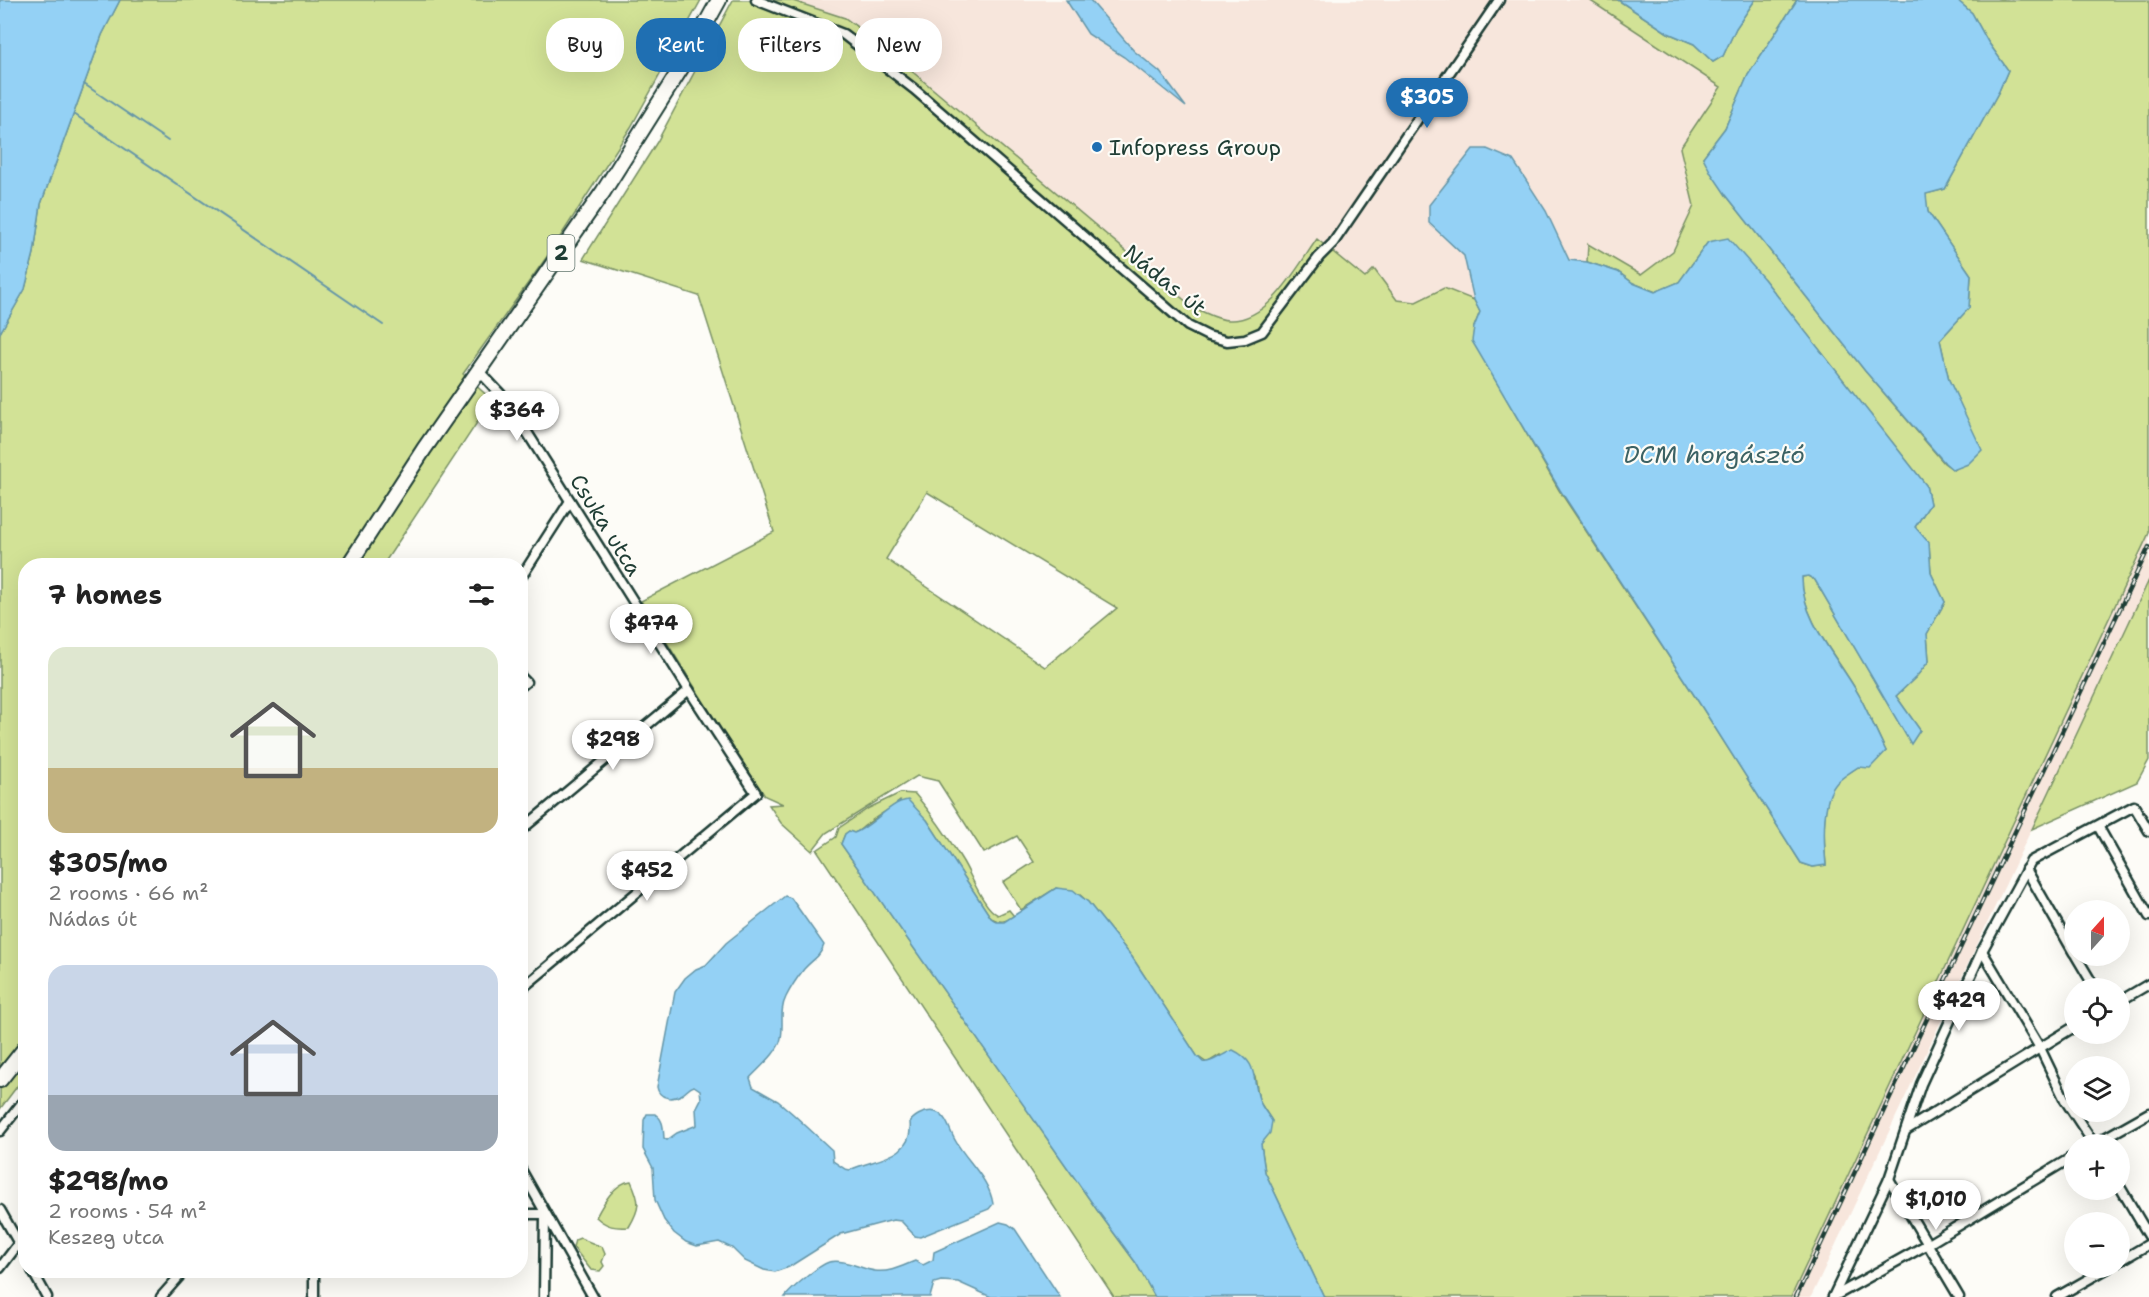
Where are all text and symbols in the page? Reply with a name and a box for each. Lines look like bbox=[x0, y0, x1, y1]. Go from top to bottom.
chip: Buy bbox=[546, 18, 624, 72]
chip: Rent bbox=[636, 18, 726, 72]
chip: Filters bbox=[738, 18, 843, 72]
chip: New bbox=[855, 18, 942, 72]
pin: $305 bbox=[1391, 78, 1463, 129]
text: $305 bbox=[1400, 84, 1454, 110]
place label: Infopress Group bbox=[1109, 133, 1281, 162]
marker: Infopress Group bbox=[1090, 140, 1104, 154]
road number: 2 bbox=[548, 235, 574, 271]
street label: Nádas út bbox=[1118, 238, 1212, 322]
pin: $364 bbox=[481, 391, 553, 442]
text: $364 bbox=[489, 397, 545, 423]
water label: DCM horgásztó bbox=[1623, 439, 1805, 471]
street label: Csuka utca bbox=[563, 469, 649, 582]
text: 7 homes bbox=[48, 577, 162, 612]
icon: filters bbox=[465, 578, 498, 611]
pin: $474 bbox=[615, 604, 687, 655]
text: $474 bbox=[624, 610, 678, 636]
icon: home bbox=[219, 686, 327, 794]
pin: $298 bbox=[577, 720, 649, 771]
text: $298 bbox=[586, 726, 640, 752]
text: $305/mo bbox=[48, 845, 168, 880]
pin: $452 bbox=[611, 851, 683, 902]
text: $452 bbox=[621, 857, 673, 883]
text: 2 rooms · 66 m² bbox=[48, 880, 209, 906]
north arrow bbox=[2064, 900, 2130, 966]
map controls bbox=[2064, 900, 2130, 1278]
text: Nádas út bbox=[48, 906, 137, 932]
button: locate bbox=[2064, 978, 2130, 1044]
pin: $429 bbox=[1923, 981, 1995, 1032]
text: $429 bbox=[1932, 987, 1986, 1013]
icon: home bbox=[219, 1004, 327, 1112]
button: layers bbox=[2064, 1056, 2130, 1122]
button: + bbox=[2064, 1134, 2130, 1200]
text: $298/mo bbox=[48, 1163, 169, 1198]
pin: $1,010 bbox=[1887, 1180, 1985, 1231]
text: $1,010 bbox=[1905, 1186, 1967, 1212]
text: 2 rooms · 54 m² bbox=[48, 1198, 207, 1224]
button: − bbox=[2064, 1212, 2130, 1278]
text: Keszeg utca bbox=[48, 1224, 164, 1250]

